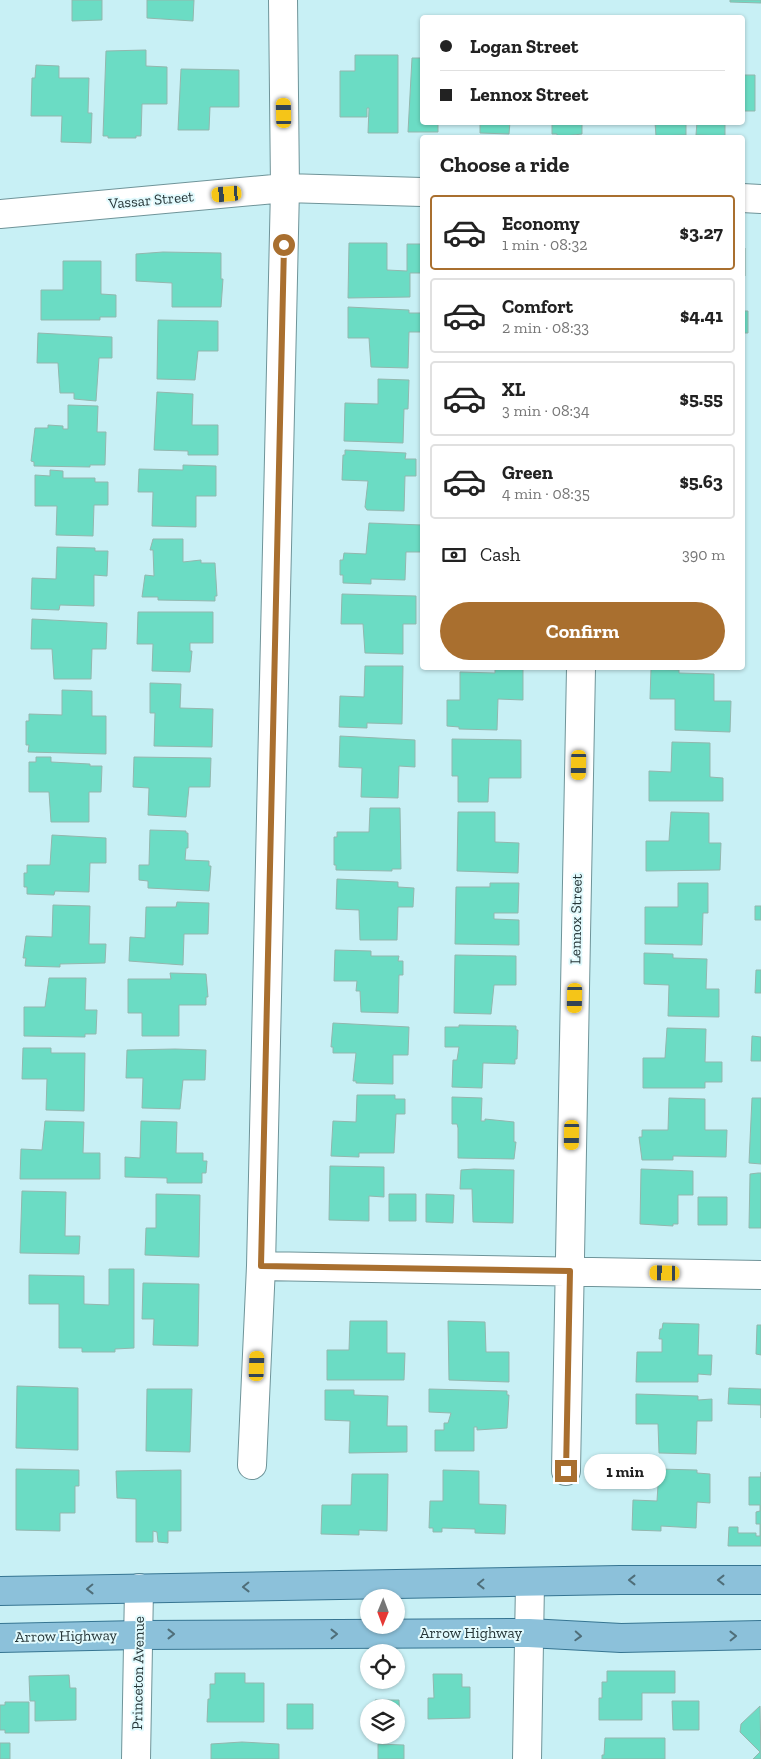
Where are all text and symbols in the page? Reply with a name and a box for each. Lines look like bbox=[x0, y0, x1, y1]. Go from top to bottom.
text: Logan Street bbox=[470, 35, 578, 58]
text: Lennox Street bbox=[470, 83, 588, 106]
car bbox=[276, 98, 291, 128]
text: Choose a ride bbox=[440, 151, 570, 178]
car bbox=[211, 185, 242, 203]
street label: Vassar Street bbox=[107, 187, 195, 213]
icon: car bbox=[442, 210, 487, 255]
text: Economy bbox=[502, 212, 580, 235]
text: $3.27 bbox=[680, 221, 723, 244]
route start bbox=[273, 234, 295, 256]
text: 1 min · 08:32 bbox=[502, 235, 588, 254]
icon: car bbox=[442, 293, 487, 338]
text: Comfort bbox=[502, 295, 573, 318]
text: $4.41 bbox=[680, 304, 723, 327]
text: 2 min · 08:33 bbox=[502, 318, 589, 337]
icon: car bbox=[442, 376, 487, 421]
text: XL bbox=[502, 378, 525, 401]
text: $5.55 bbox=[680, 387, 723, 410]
text: 3 min · 08:34 bbox=[502, 401, 590, 420]
icon: car bbox=[442, 459, 487, 504]
text: Green bbox=[502, 461, 553, 484]
text: $5.63 bbox=[679, 470, 723, 493]
text: 4 min · 08:35 bbox=[502, 484, 590, 503]
icon: cash bbox=[440, 541, 468, 569]
text: Cash bbox=[480, 543, 520, 566]
text: 390 m bbox=[682, 545, 725, 564]
button: Confirm bbox=[440, 602, 725, 660]
car bbox=[571, 750, 586, 780]
street label: Lennox Street bbox=[566, 873, 586, 964]
car bbox=[567, 983, 582, 1013]
car bbox=[564, 1120, 579, 1150]
car bbox=[649, 1265, 680, 1281]
car bbox=[248, 1351, 265, 1381]
callout: 1 min bbox=[584, 1454, 666, 1488]
route end bbox=[555, 1460, 577, 1482]
text: 1 min bbox=[606, 1462, 644, 1481]
one-way arrow bbox=[628, 1575, 636, 1585]
one-way arrow bbox=[717, 1575, 724, 1585]
one-way arrow bbox=[477, 1579, 484, 1589]
one-way arrow bbox=[242, 1581, 250, 1592]
one-way arrow bbox=[86, 1584, 94, 1594]
north arrow bbox=[360, 1589, 405, 1634]
map controls bbox=[360, 1589, 405, 1744]
street label: Princeton Avenue bbox=[128, 1616, 148, 1730]
street label: Arrow Highway bbox=[420, 1624, 523, 1642]
street label: Arrow Highway bbox=[15, 1626, 118, 1646]
one-way arrow bbox=[168, 1629, 175, 1639]
one-way arrow bbox=[330, 1629, 338, 1639]
one-way arrow bbox=[574, 1630, 582, 1641]
one-way arrow bbox=[730, 1631, 738, 1641]
button: locate bbox=[360, 1644, 405, 1689]
button: layers bbox=[360, 1699, 405, 1744]

